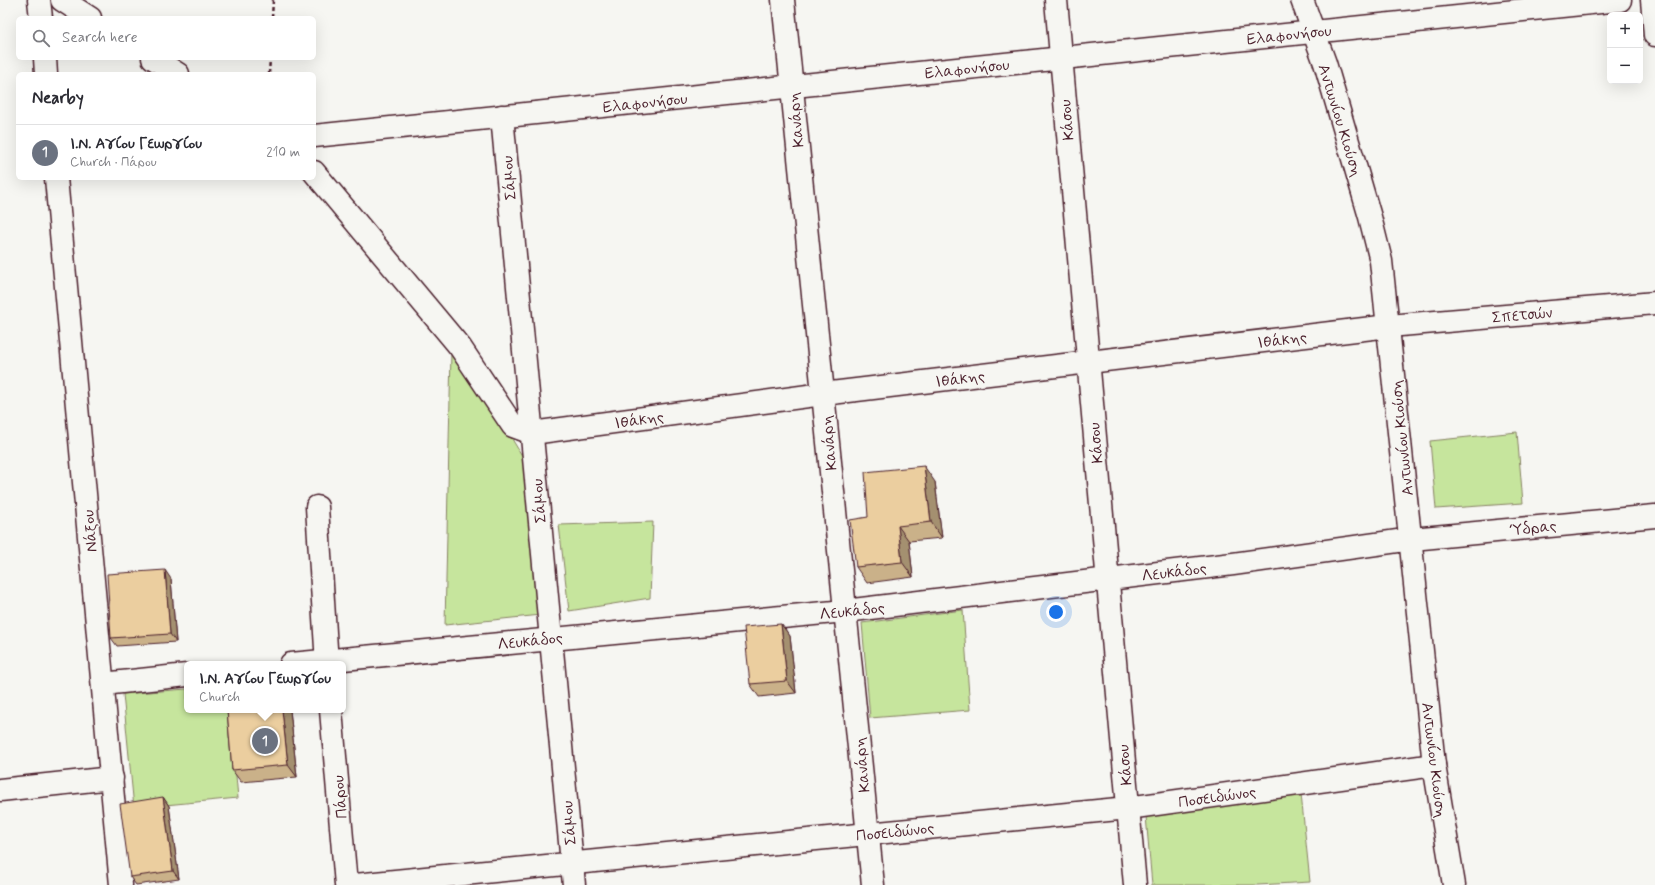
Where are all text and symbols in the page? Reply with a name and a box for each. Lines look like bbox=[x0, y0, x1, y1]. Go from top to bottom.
map controls bbox=[1607, 12, 1643, 84]
button: + bbox=[1607, 12, 1643, 48]
search box bbox=[16, 16, 316, 60]
street label: Ελαφονήσου bbox=[1246, 21, 1333, 50]
icon: search bbox=[30, 27, 52, 49]
text: Search here bbox=[62, 28, 138, 48]
button: − bbox=[1607, 48, 1643, 84]
street label: Ελαφονήσου bbox=[924, 55, 1011, 84]
street label: Αντωνίου Κιούση bbox=[1313, 62, 1367, 179]
text: Nearby bbox=[32, 87, 84, 109]
street label: Ελαφονήσου bbox=[602, 89, 689, 118]
street label: Κανάρη bbox=[783, 91, 810, 149]
street label: Κάσου bbox=[1055, 98, 1080, 141]
text: Ι.Ν. Αγίου Γεωργίου bbox=[70, 134, 202, 154]
text: 1 bbox=[42, 144, 48, 161]
text: 210 m bbox=[266, 144, 300, 161]
text: Church · Πάρου bbox=[70, 154, 157, 171]
street label: Σάμου bbox=[497, 155, 522, 201]
street label: Σπετσών bbox=[1491, 302, 1553, 329]
street label: Ιθάκης bbox=[1256, 327, 1308, 354]
street label: Ιθάκης bbox=[934, 366, 986, 393]
street label: Αντωνίου Κιούση bbox=[1386, 379, 1419, 497]
street label: Ιθάκης bbox=[613, 407, 665, 434]
street label: Κανάρη bbox=[816, 414, 843, 472]
street label: Κάσου bbox=[1084, 421, 1109, 464]
street label: Σάμου bbox=[527, 478, 552, 524]
street label: Νάξου bbox=[78, 509, 103, 553]
street label: Ύδρας bbox=[1509, 516, 1558, 541]
street label: Λευκάδος bbox=[1140, 558, 1208, 587]
street label: Λευκάδος bbox=[818, 598, 886, 625]
your location bbox=[1046, 602, 1066, 622]
street label: Λευκάδος bbox=[496, 628, 564, 655]
popup bbox=[184, 661, 346, 713]
text: Ι.Ν. Αγίου Γεωργίου bbox=[199, 669, 331, 689]
text: Church bbox=[199, 689, 240, 706]
street label: Αντωνίου Κιούση bbox=[1416, 701, 1451, 819]
pin: 1 bbox=[252, 726, 278, 756]
street label: Κανάρη bbox=[849, 736, 876, 794]
street label: Κάσου bbox=[1113, 743, 1138, 786]
street label: Πάρου bbox=[328, 774, 353, 820]
street label: Ποσειδώνος bbox=[1177, 782, 1258, 813]
street label: Σάμου bbox=[557, 800, 582, 846]
street label: Ποσειδώνος bbox=[855, 818, 935, 847]

